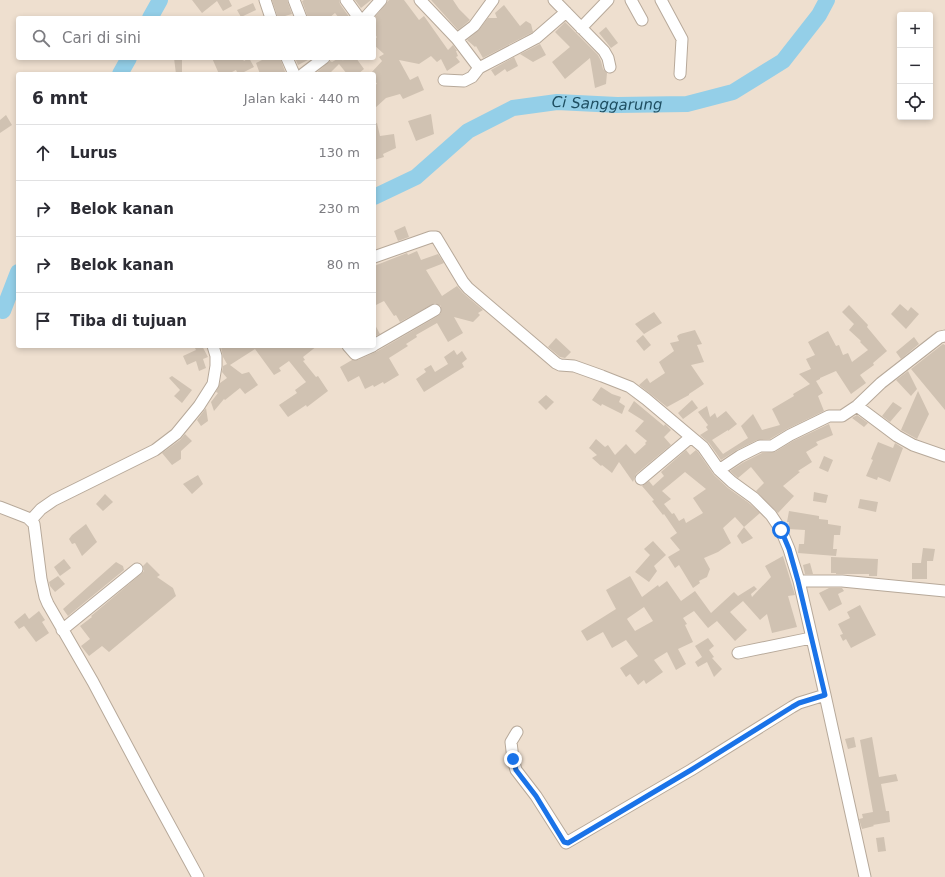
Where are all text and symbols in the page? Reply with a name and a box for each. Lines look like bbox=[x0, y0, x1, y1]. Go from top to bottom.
map controls bbox=[897, 12, 933, 120]
button: + bbox=[897, 12, 933, 48]
search box bbox=[16, 16, 376, 60]
icon: search bbox=[30, 27, 52, 49]
text: Cari di sini bbox=[62, 29, 141, 47]
button: − bbox=[897, 48, 933, 84]
button: locate bbox=[897, 84, 933, 120]
text: 6 mnt bbox=[32, 88, 88, 108]
text: Jalan kaki · 440 m bbox=[244, 91, 360, 106]
water label: Ci Sanggarung bbox=[551, 93, 663, 114]
icon: ahead bbox=[32, 142, 54, 164]
text: Lurus bbox=[70, 144, 117, 162]
text: 130 m bbox=[318, 145, 360, 160]
icon: right bbox=[32, 198, 54, 220]
text: Belok kanan bbox=[70, 200, 174, 218]
text: 230 m bbox=[318, 201, 360, 216]
icon: right bbox=[32, 254, 54, 276]
text: Belok kanan bbox=[70, 256, 174, 274]
text: 80 m bbox=[327, 257, 360, 272]
icon: arrive bbox=[32, 310, 54, 332]
text: Tiba di tujuan bbox=[70, 312, 187, 330]
route start bbox=[772, 521, 790, 539]
route end bbox=[504, 750, 522, 768]

